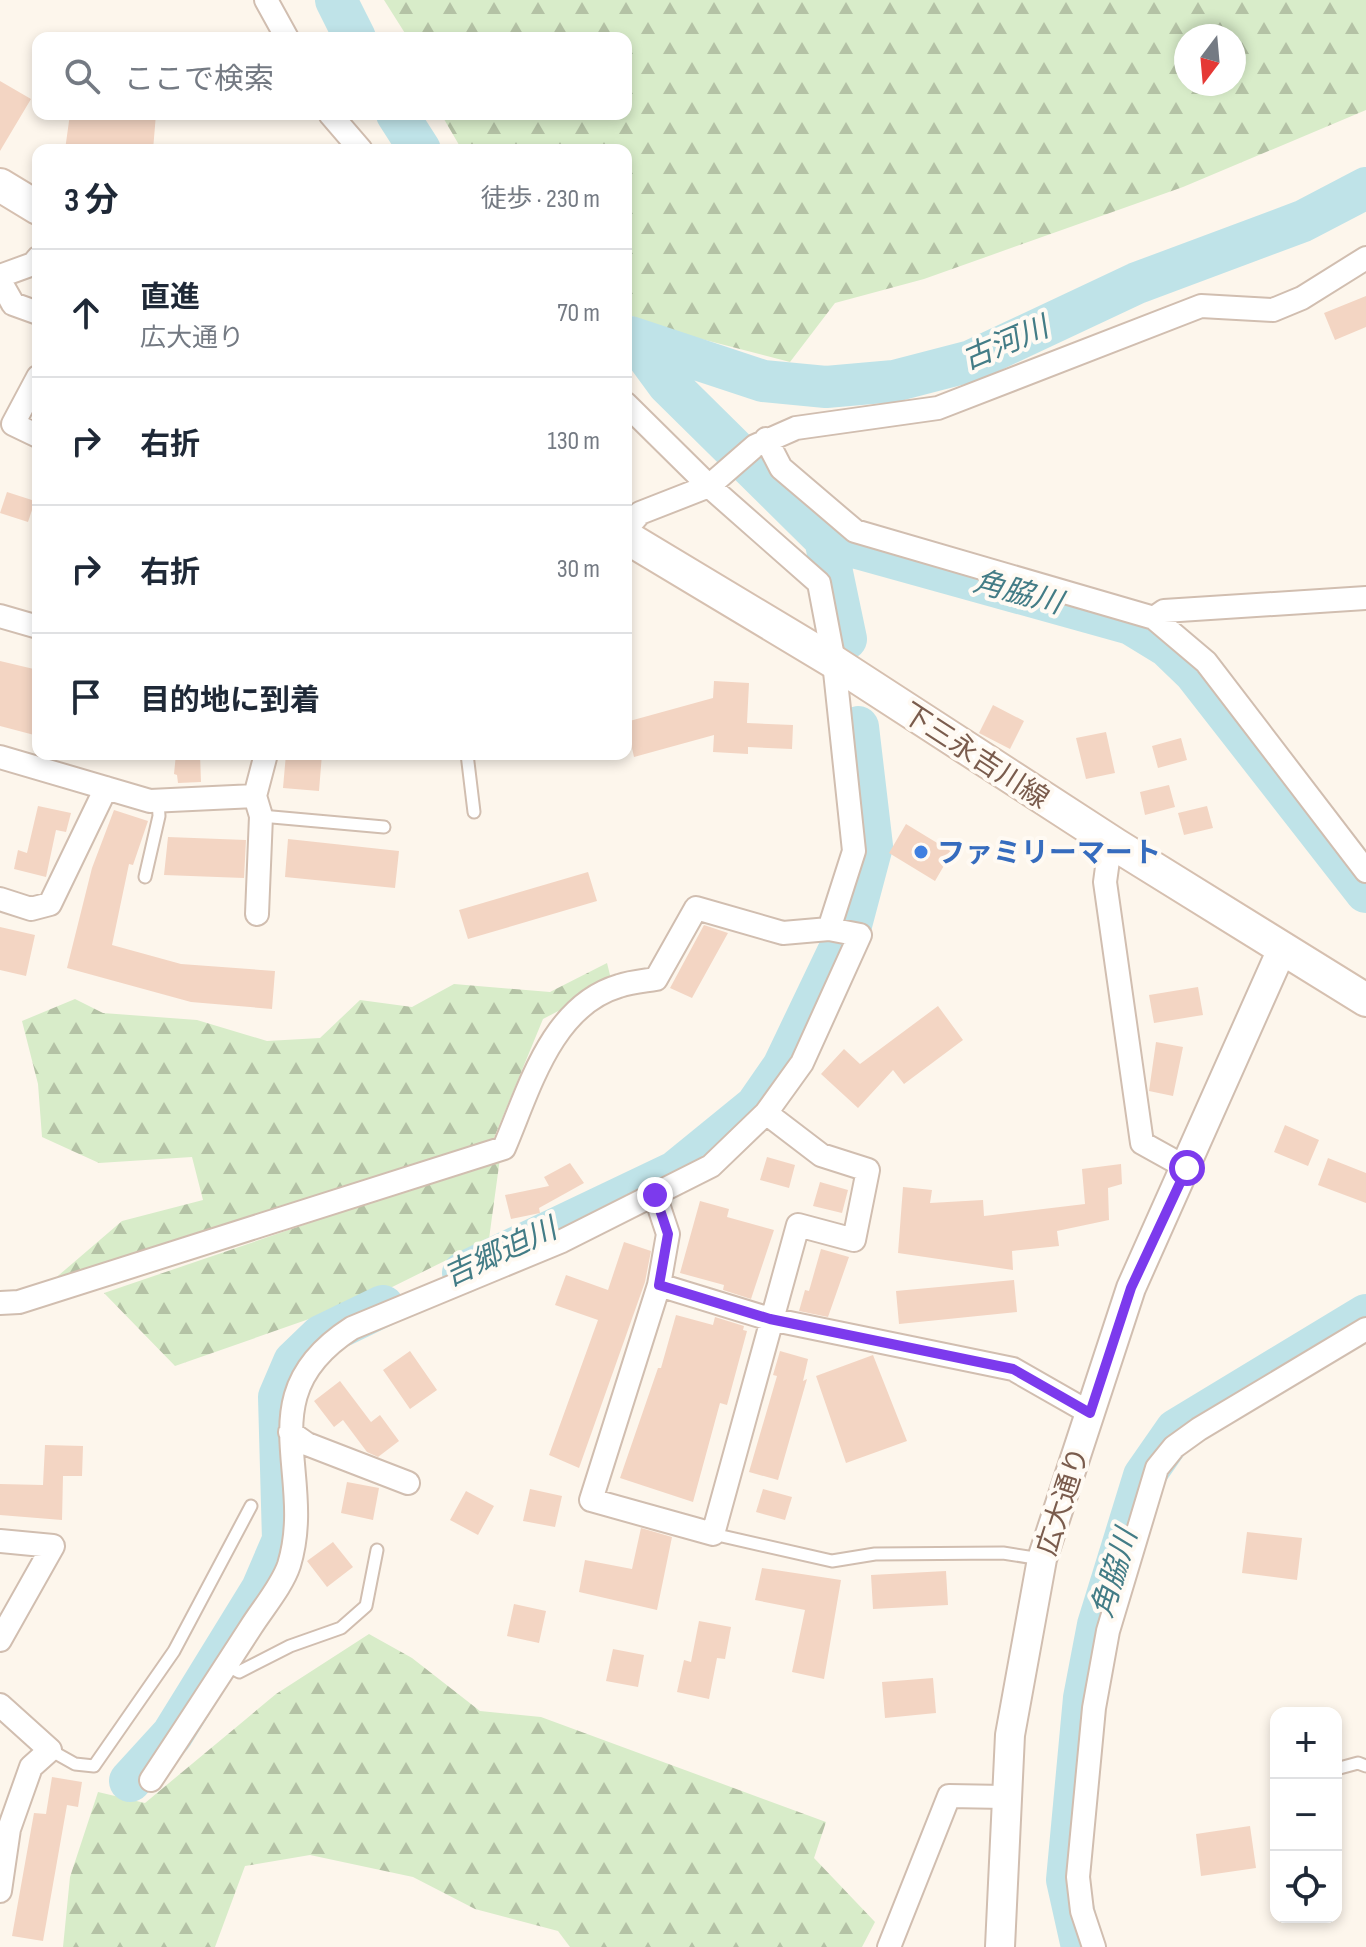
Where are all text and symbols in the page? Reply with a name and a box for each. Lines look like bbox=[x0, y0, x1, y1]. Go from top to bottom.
north arrow bbox=[1174, 24, 1246, 96]
search box bbox=[32, 32, 632, 120]
icon: search bbox=[60, 54, 104, 98]
text: ここで検索 bbox=[124, 62, 274, 98]
text: 3 分 bbox=[64, 180, 119, 221]
text: 徒歩 · 230 m bbox=[480, 184, 600, 215]
text: 直進 bbox=[140, 280, 200, 316]
icon: ahead bbox=[64, 291, 108, 335]
text: 70 m bbox=[557, 298, 600, 329]
water label: 古河川 bbox=[957, 309, 1057, 378]
text: 広大通り bbox=[140, 323, 244, 354]
icon: right bbox=[64, 419, 108, 463]
text: 130 m bbox=[548, 426, 600, 457]
text: 右折 bbox=[140, 427, 200, 463]
icon: right bbox=[64, 547, 108, 591]
text: 30 m bbox=[557, 554, 600, 585]
text: 右折 bbox=[140, 555, 200, 591]
water label: 角脇川 bbox=[970, 564, 1069, 623]
icon: arrive bbox=[64, 675, 108, 719]
text: 目的地に到着 bbox=[140, 683, 320, 719]
street label: 下三永吉川線 bbox=[896, 697, 1055, 816]
place label: ファミリーマート bbox=[937, 837, 1161, 870]
marker: ファミリーマート bbox=[912, 843, 930, 861]
route start bbox=[1169, 1150, 1205, 1186]
route end bbox=[637, 1177, 673, 1213]
water label: 吉郷迫川 bbox=[438, 1210, 565, 1295]
street label: 広大通り bbox=[1030, 1443, 1096, 1560]
water label: 角脇川 bbox=[1085, 1522, 1146, 1622]
map controls bbox=[1270, 1707, 1342, 1923]
button: + bbox=[1270, 1707, 1342, 1779]
button: − bbox=[1270, 1779, 1342, 1851]
button: locate bbox=[1270, 1851, 1342, 1923]

